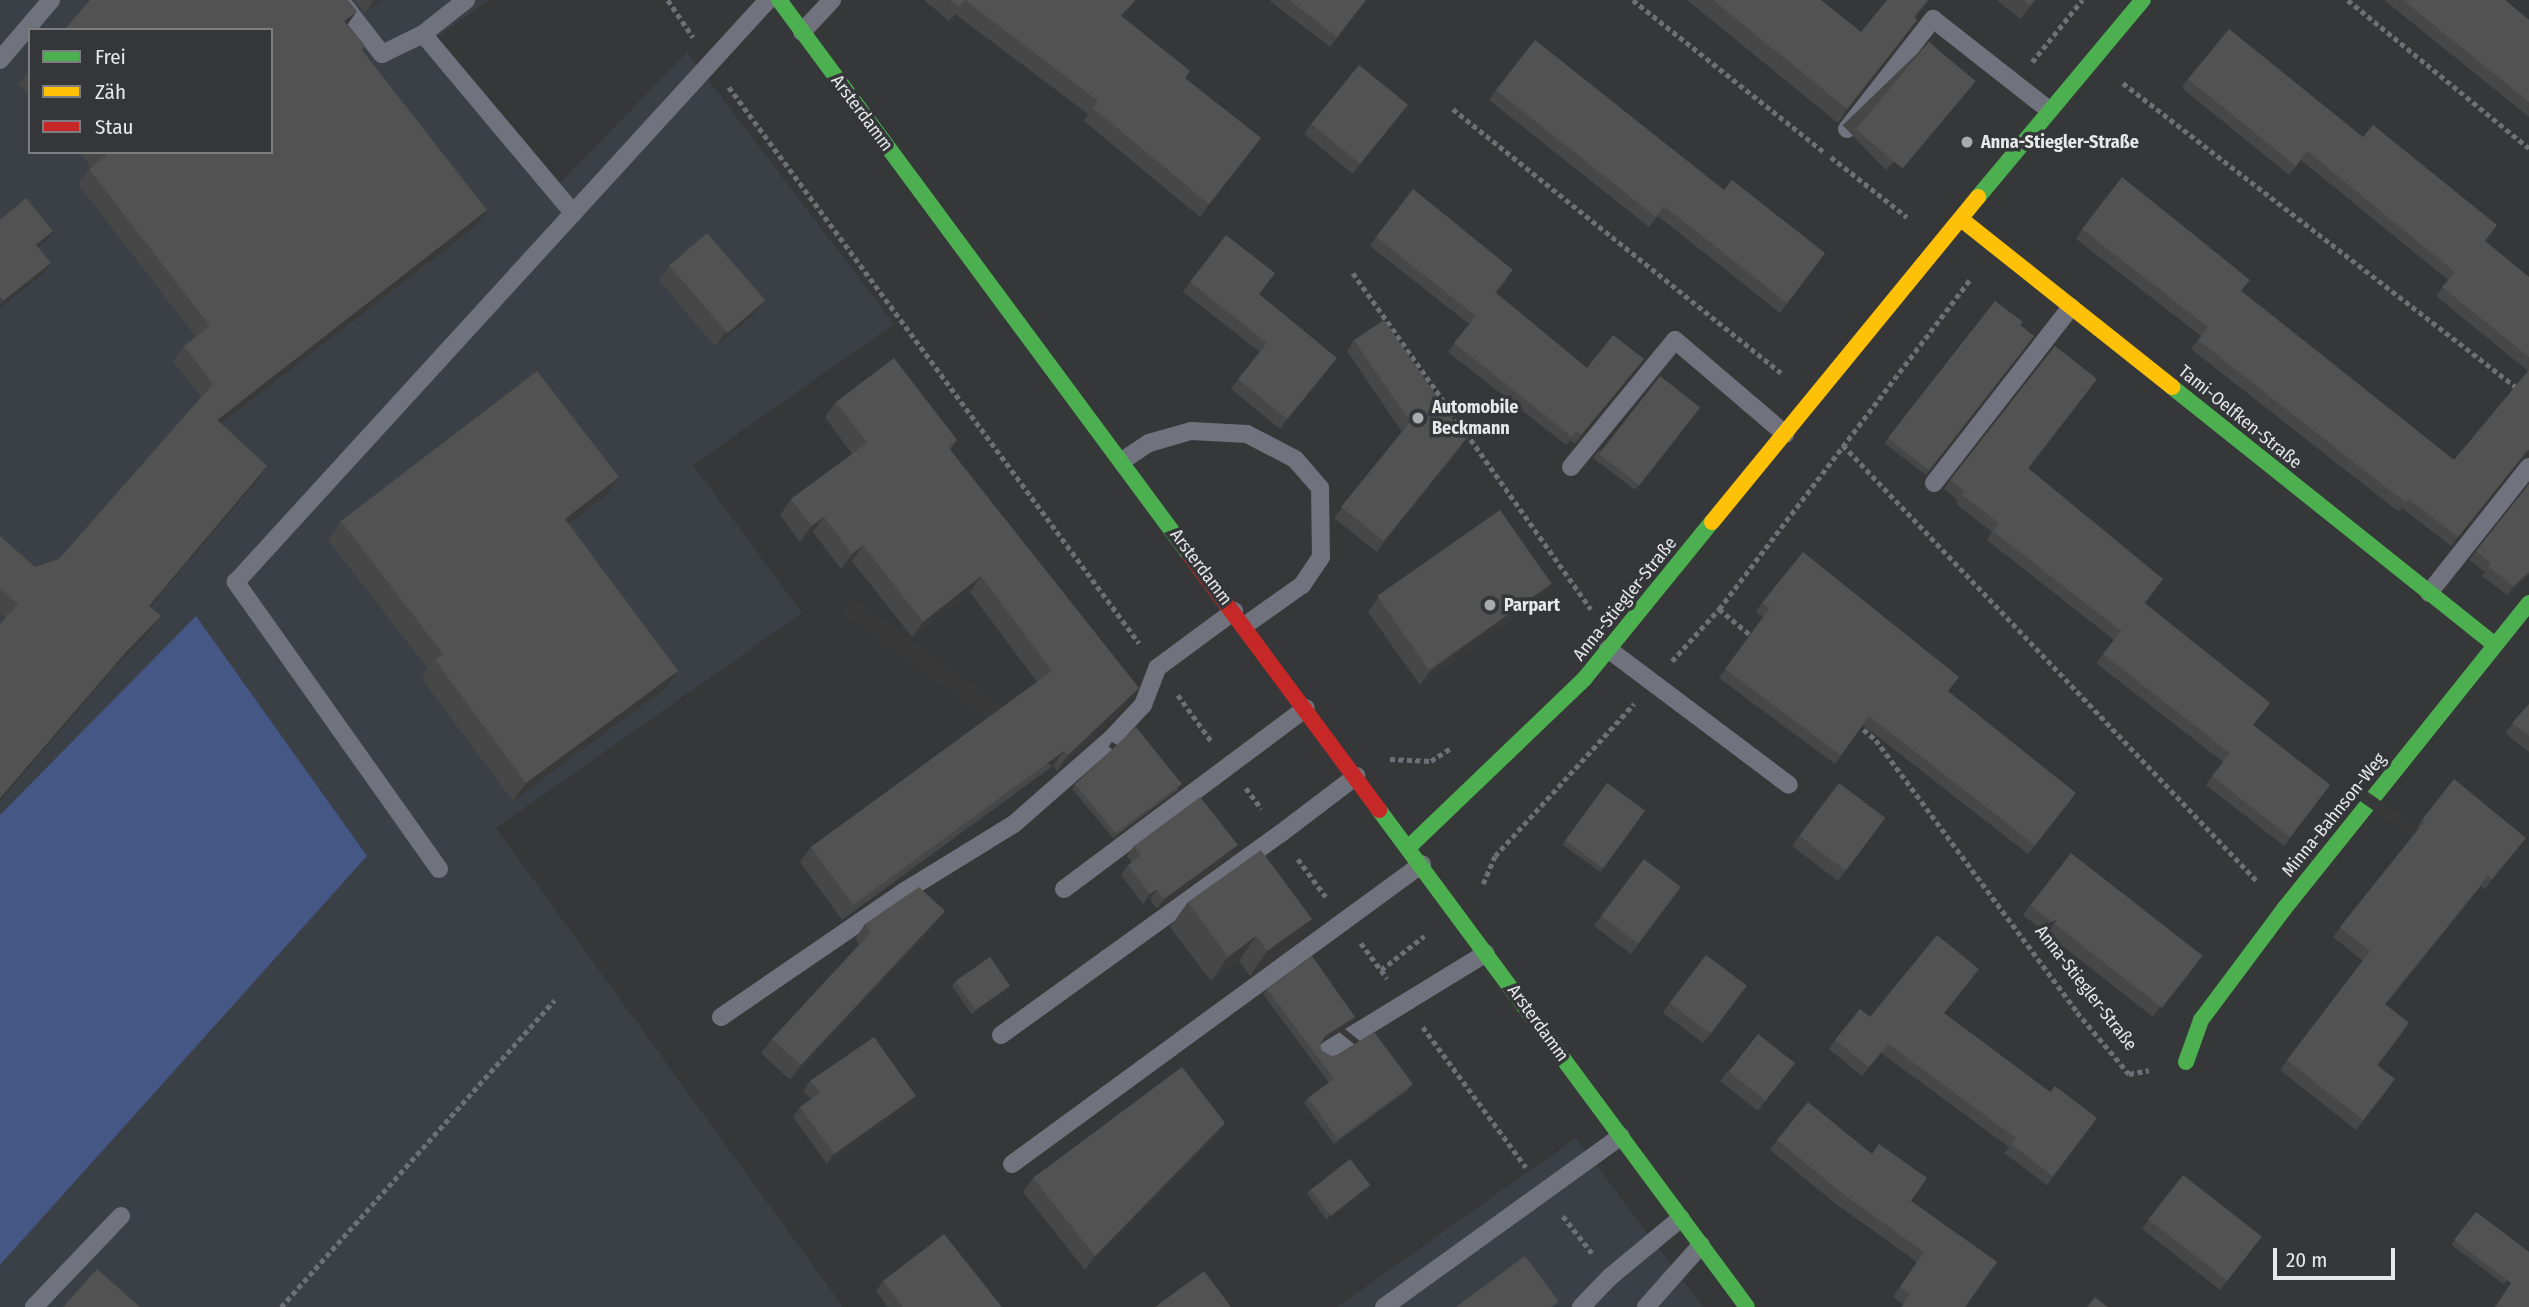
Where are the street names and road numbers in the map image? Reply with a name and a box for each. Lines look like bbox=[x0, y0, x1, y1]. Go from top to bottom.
street label: Arsterdamm bbox=[826, 71, 898, 155]
street label: Tami-Oelfken-Straße bbox=[2174, 361, 2306, 473]
street label: Arsterdamm bbox=[1165, 525, 1237, 609]
street label: Anna-Stiegler-Straße bbox=[1569, 533, 1681, 665]
street label: Minna-Bahnson-Weg bbox=[2277, 749, 2391, 881]
street label: Anna-Stiegler-Straße bbox=[2030, 921, 2142, 1055]
street label: Arsterdamm bbox=[1503, 980, 1573, 1066]

